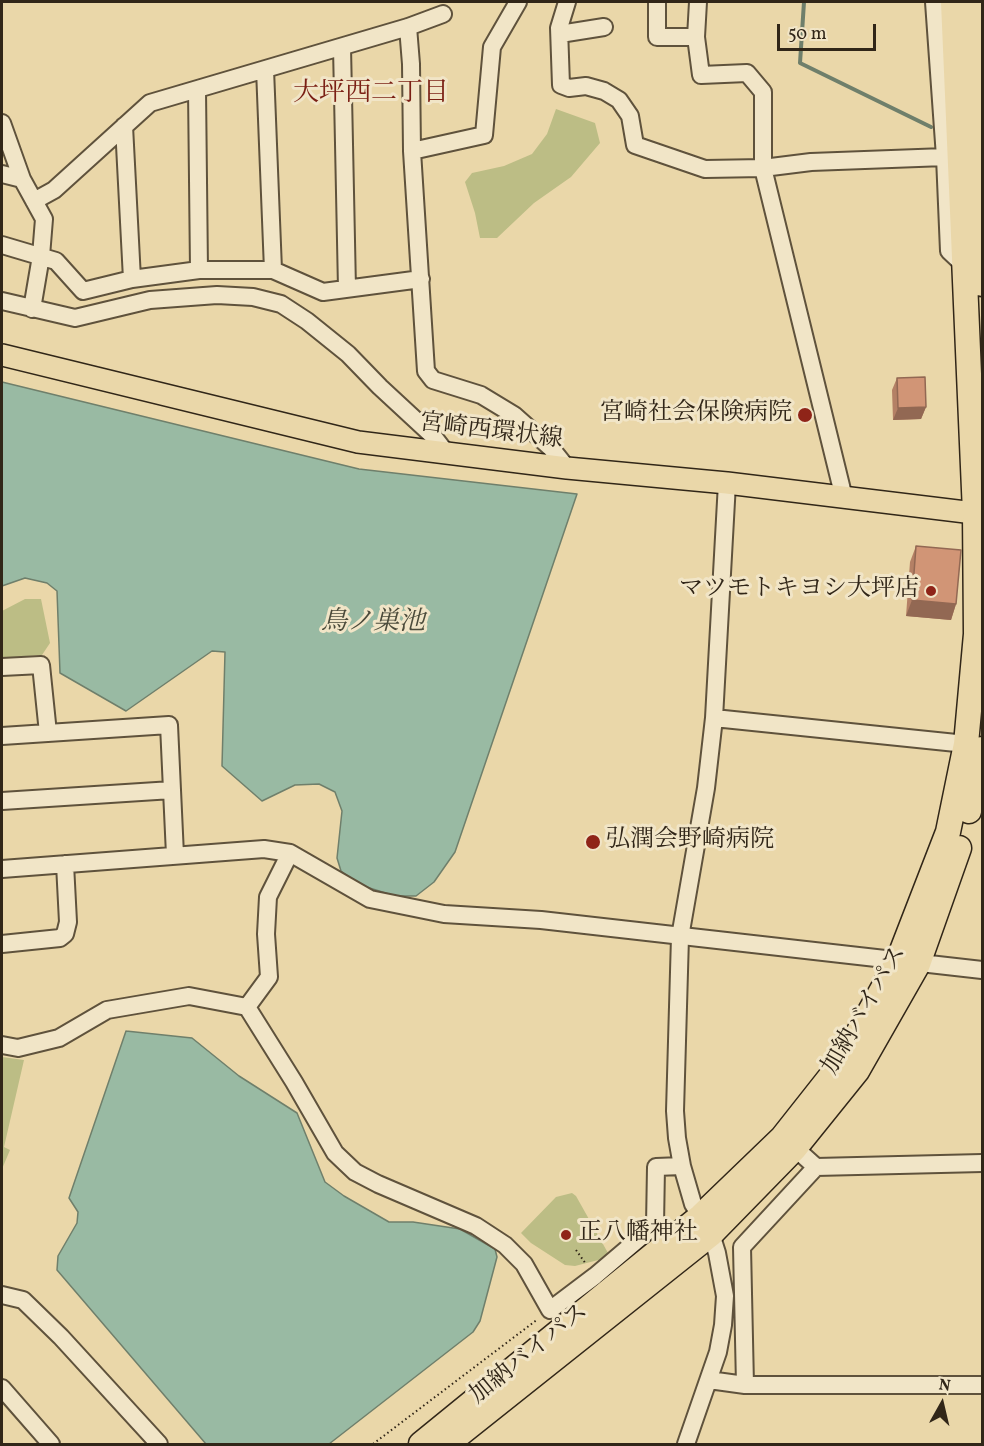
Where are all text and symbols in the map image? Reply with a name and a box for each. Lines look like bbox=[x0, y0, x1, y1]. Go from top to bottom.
scale bar bbox=[780, 12, 879, 50]
text: 50 m bbox=[788, 22, 827, 47]
district label: 大坪西二丁目 bbox=[293, 79, 449, 111]
place label: 宮崎社会保険病院 bbox=[600, 401, 792, 429]
marker: 宮崎社会保険病院 bbox=[796, 406, 814, 424]
street label: 宮崎西環状線 bbox=[418, 410, 564, 456]
place label: マツモトキヨシ大坪店 bbox=[679, 577, 919, 605]
marker: マツモトキヨシ大坪店 bbox=[924, 584, 938, 598]
water label: 鳥ノ巣池 bbox=[321, 608, 425, 640]
place label: 弘潤会野崎病院 bbox=[606, 828, 774, 856]
marker: 弘潤会野崎病院 bbox=[584, 833, 602, 851]
street label: 加納バイパス bbox=[818, 941, 914, 1081]
place label: 正八幡神社 bbox=[578, 1221, 698, 1249]
marker: 正八幡神社 bbox=[559, 1228, 573, 1242]
street label: 加納バイパス bbox=[465, 1298, 595, 1412]
north arrow bbox=[912, 1374, 972, 1434]
text: N bbox=[937, 1374, 952, 1398]

